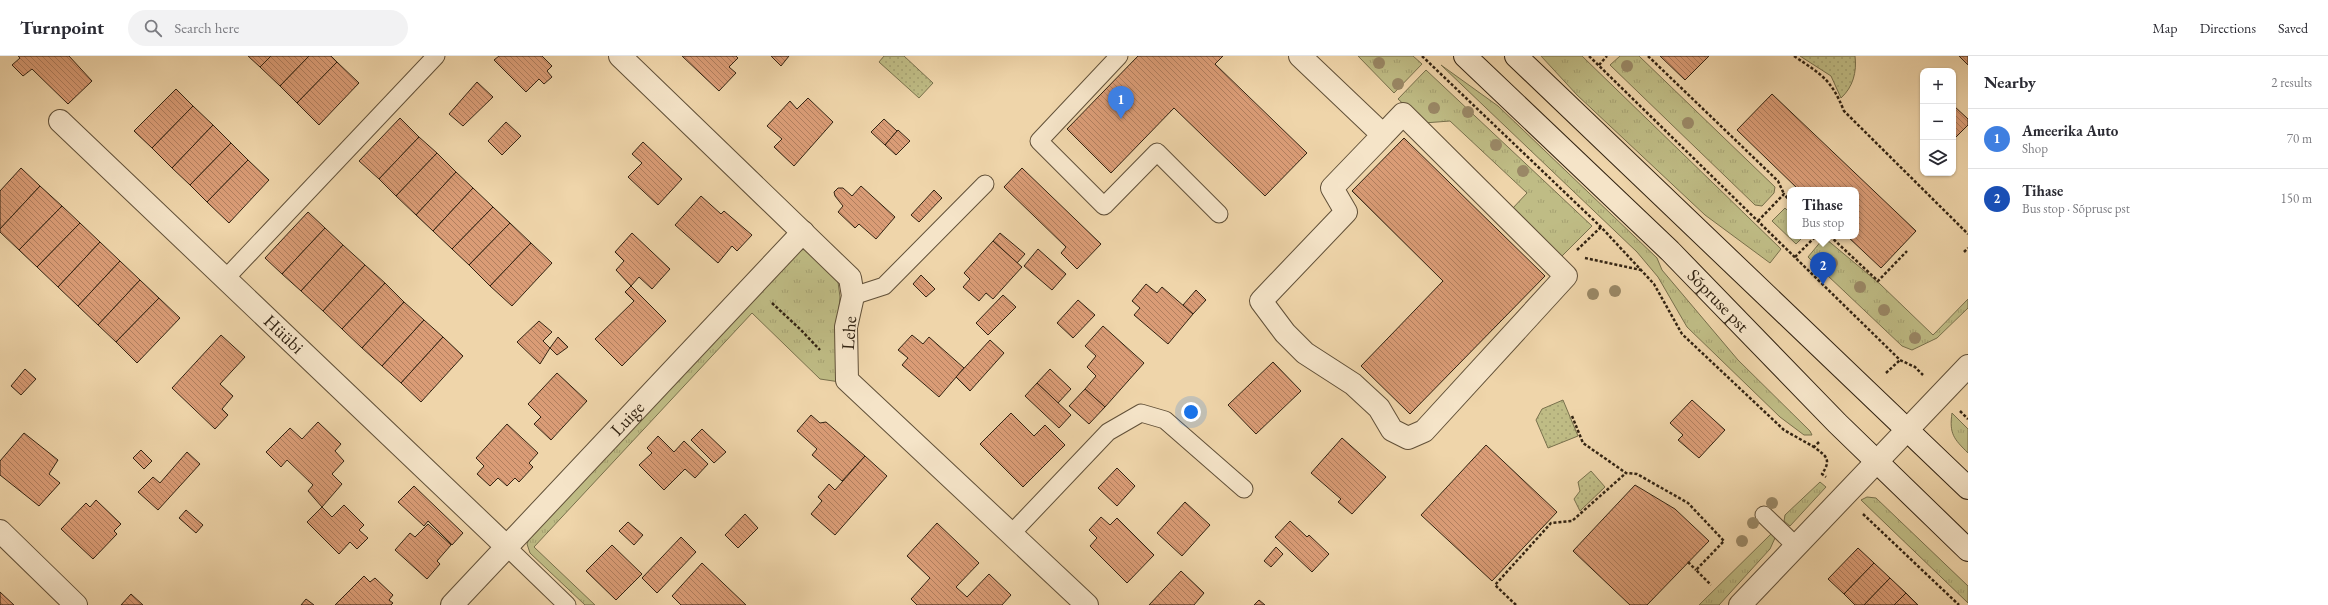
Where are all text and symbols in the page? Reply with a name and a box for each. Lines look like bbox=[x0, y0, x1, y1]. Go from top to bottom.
search box bbox=[128, 10, 408, 46]
text: Turnpoint bbox=[20, 15, 104, 40]
icon: search bbox=[142, 17, 164, 39]
text: Search here bbox=[174, 18, 239, 37]
text: Map bbox=[2152, 19, 2178, 37]
text: Directions bbox=[2200, 19, 2256, 37]
text: Saved bbox=[2278, 19, 2308, 37]
map controls bbox=[1920, 68, 1956, 176]
button: + bbox=[1920, 68, 1956, 104]
text: Nearby bbox=[1984, 71, 2036, 93]
text: 2 results bbox=[2271, 74, 2312, 91]
pin: 1 bbox=[1108, 86, 1134, 119]
button: − bbox=[1920, 104, 1956, 140]
text: Ameerika Auto bbox=[2022, 121, 2118, 140]
text: 1 bbox=[1994, 130, 2000, 147]
text: 70 m bbox=[2287, 130, 2312, 147]
button: layers bbox=[1920, 140, 1956, 176]
text: Shop bbox=[2022, 140, 2048, 157]
text: Tihase bbox=[2022, 181, 2063, 200]
popup bbox=[1787, 187, 1859, 239]
text: 2 bbox=[1994, 190, 2000, 207]
text: 150 m bbox=[2281, 190, 2312, 207]
text: Tihase bbox=[1802, 195, 1843, 214]
text: Bus stop · Sõpruse pst bbox=[2022, 200, 2130, 217]
text: Bus stop bbox=[1802, 214, 1844, 231]
pin: 2 bbox=[1810, 252, 1836, 285]
street label: Sõpruse pst bbox=[1683, 264, 1755, 337]
street label: Hüübi bbox=[259, 309, 310, 359]
street label: Lehe bbox=[836, 315, 861, 351]
street label: Luige bbox=[605, 396, 649, 440]
your location bbox=[1181, 402, 1201, 422]

